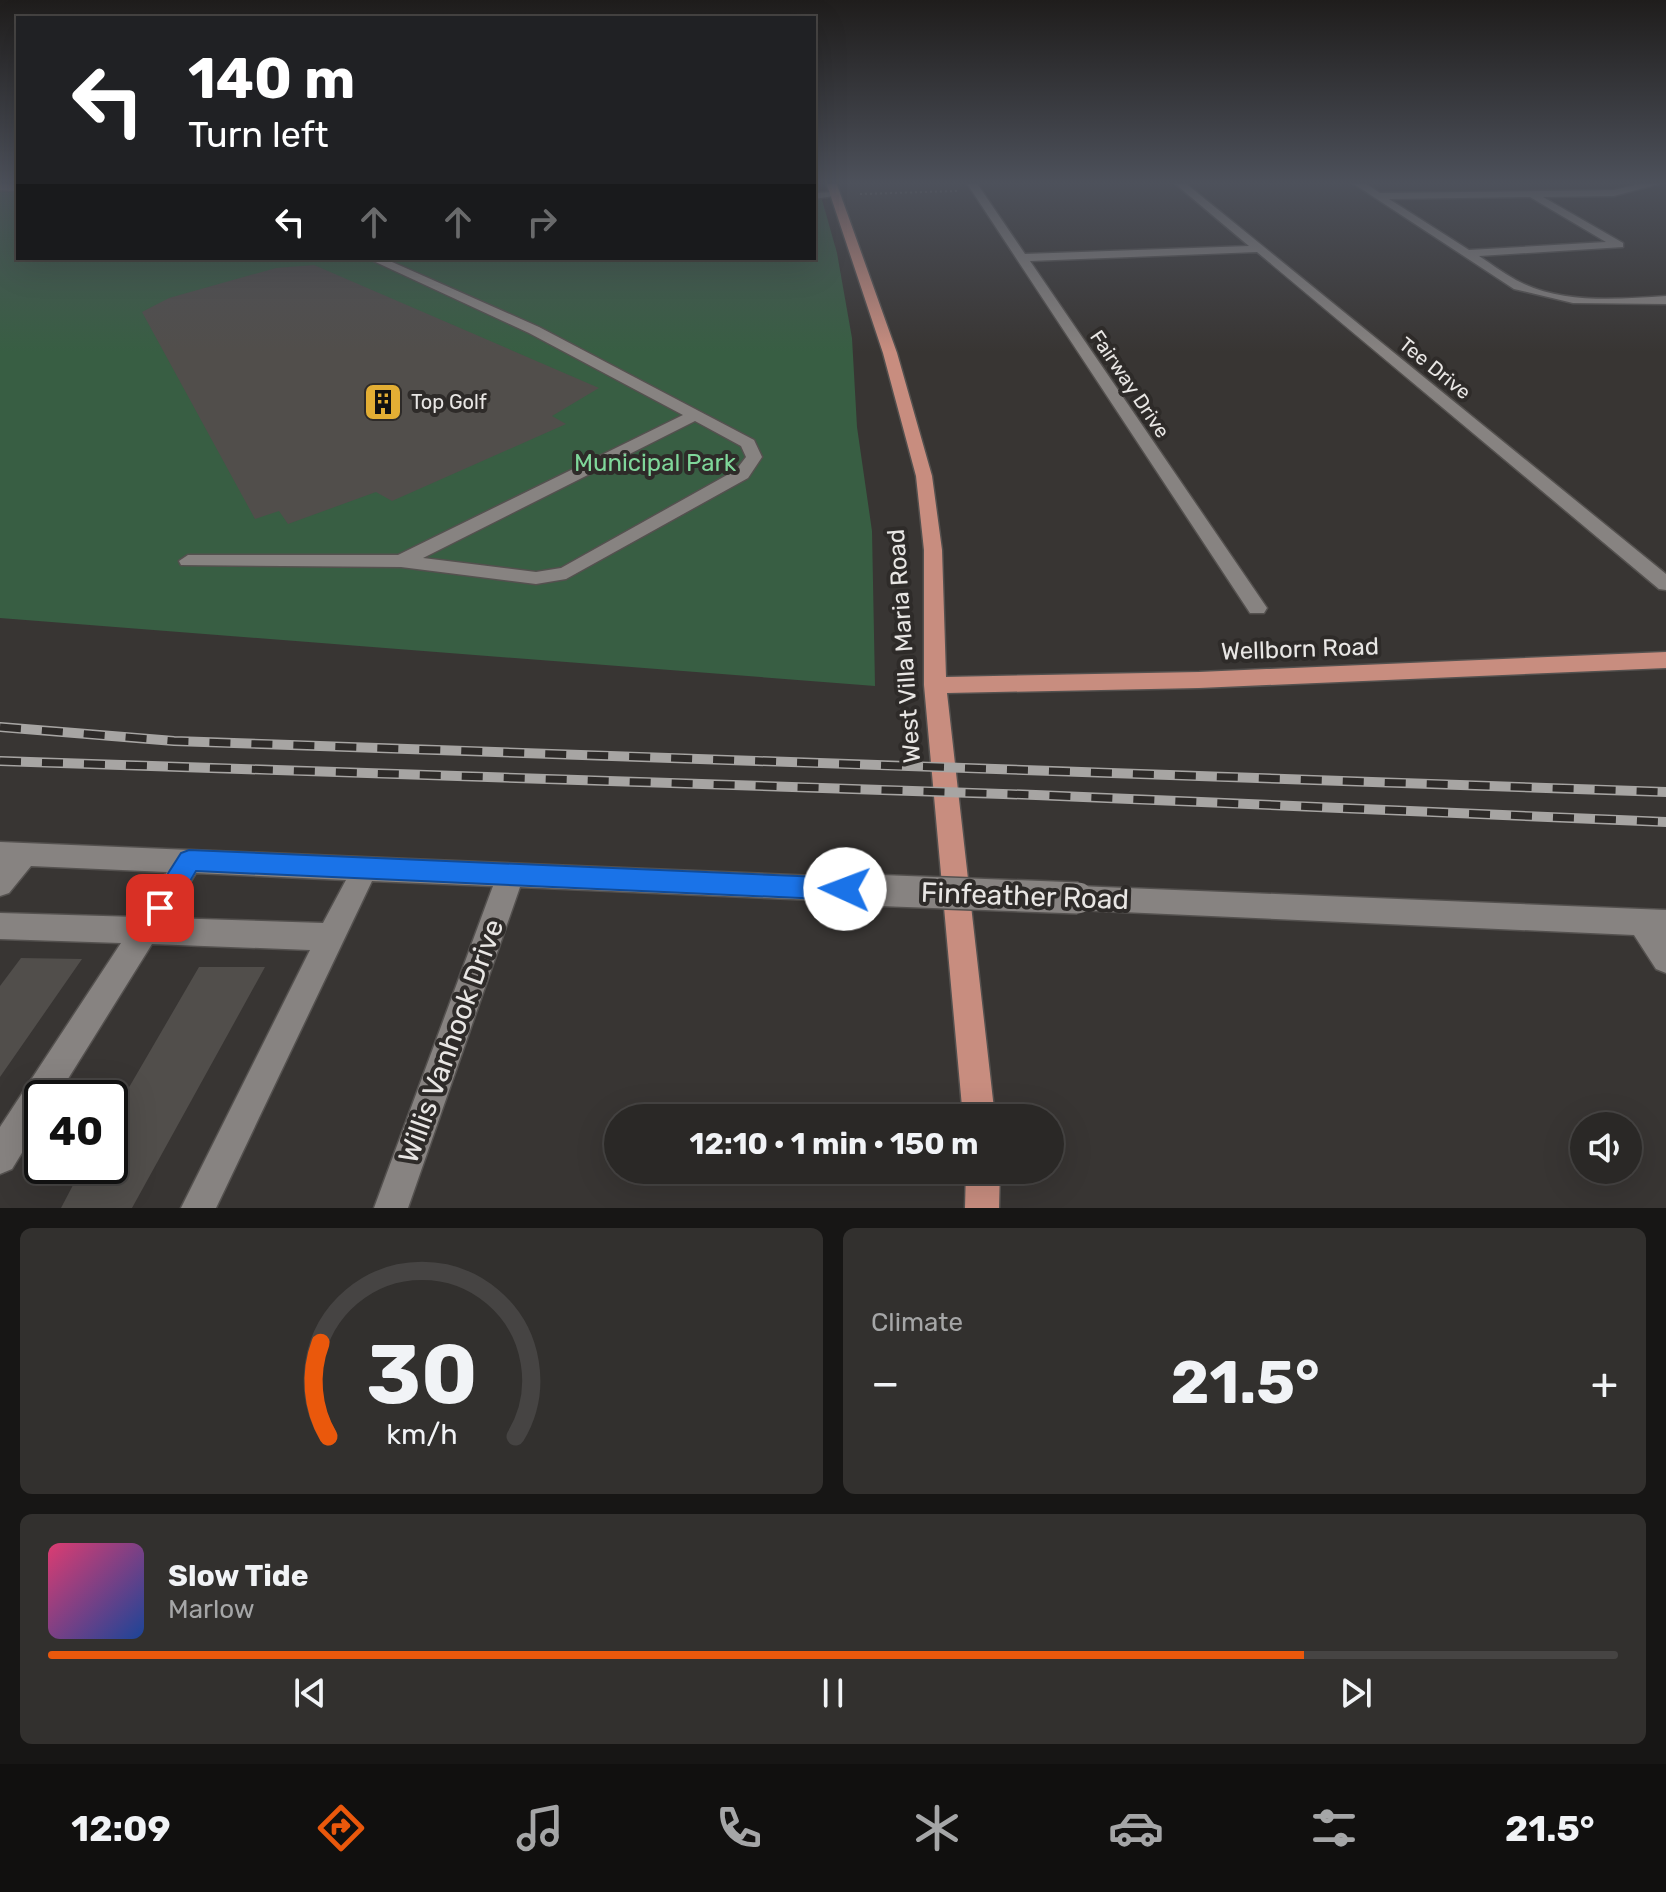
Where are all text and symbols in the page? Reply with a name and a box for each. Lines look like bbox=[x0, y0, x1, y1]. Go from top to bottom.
text: 140 m bbox=[188, 46, 355, 112]
icon: left bbox=[56, 48, 160, 152]
text: Turn left bbox=[188, 113, 329, 156]
icon: left bbox=[268, 200, 312, 244]
icon: ahead bbox=[352, 200, 396, 244]
icon: ahead bbox=[436, 200, 480, 244]
icon: right bbox=[520, 200, 564, 244]
street label: Fairway Drive bbox=[1085, 326, 1175, 442]
street label: Tee Drive bbox=[1394, 332, 1476, 404]
building icon: Top Golf bbox=[362, 381, 404, 423]
place label: Top Golf bbox=[411, 390, 487, 414]
park label: Municipal Park bbox=[574, 449, 737, 477]
street label: West Villa Maria Road bbox=[882, 528, 926, 764]
street label: Wellborn Road bbox=[1220, 632, 1380, 666]
position arrow bbox=[803, 847, 887, 931]
pin bbox=[126, 874, 194, 942]
street label: Finfeather Road bbox=[920, 876, 1130, 916]
icon: arrive bbox=[138, 886, 182, 930]
street label: Willis Vanhook Drive bbox=[392, 915, 510, 1167]
speed limit sign: 40 bbox=[24, 1080, 128, 1184]
map controls bbox=[1570, 1112, 1642, 1184]
button: sound bbox=[1570, 1112, 1642, 1184]
text: 12:10 · 1 min · 150 m bbox=[689, 1126, 979, 1162]
text: Climate bbox=[871, 1307, 963, 1338]
text: 30 bbox=[366, 1325, 477, 1424]
text: 21.5° bbox=[1170, 1347, 1320, 1418]
text: − bbox=[871, 1357, 900, 1409]
text: + bbox=[1591, 1357, 1618, 1409]
text: km/h bbox=[386, 1417, 457, 1451]
text: Slow Tide bbox=[168, 1558, 308, 1594]
text: Marlow bbox=[168, 1594, 255, 1625]
icon: previous bbox=[288, 1671, 332, 1715]
icon: pause bbox=[811, 1671, 855, 1715]
icon: next bbox=[1334, 1671, 1378, 1715]
icon: directions bbox=[313, 1800, 369, 1856]
icon: music bbox=[512, 1800, 568, 1856]
icon: phone bbox=[711, 1800, 767, 1856]
icon: climate bbox=[909, 1800, 965, 1856]
icon: car bbox=[1108, 1800, 1164, 1856]
icon: filters bbox=[1306, 1800, 1362, 1856]
text: 12:09 bbox=[71, 1807, 171, 1850]
text: 21.5° bbox=[1505, 1807, 1595, 1850]

